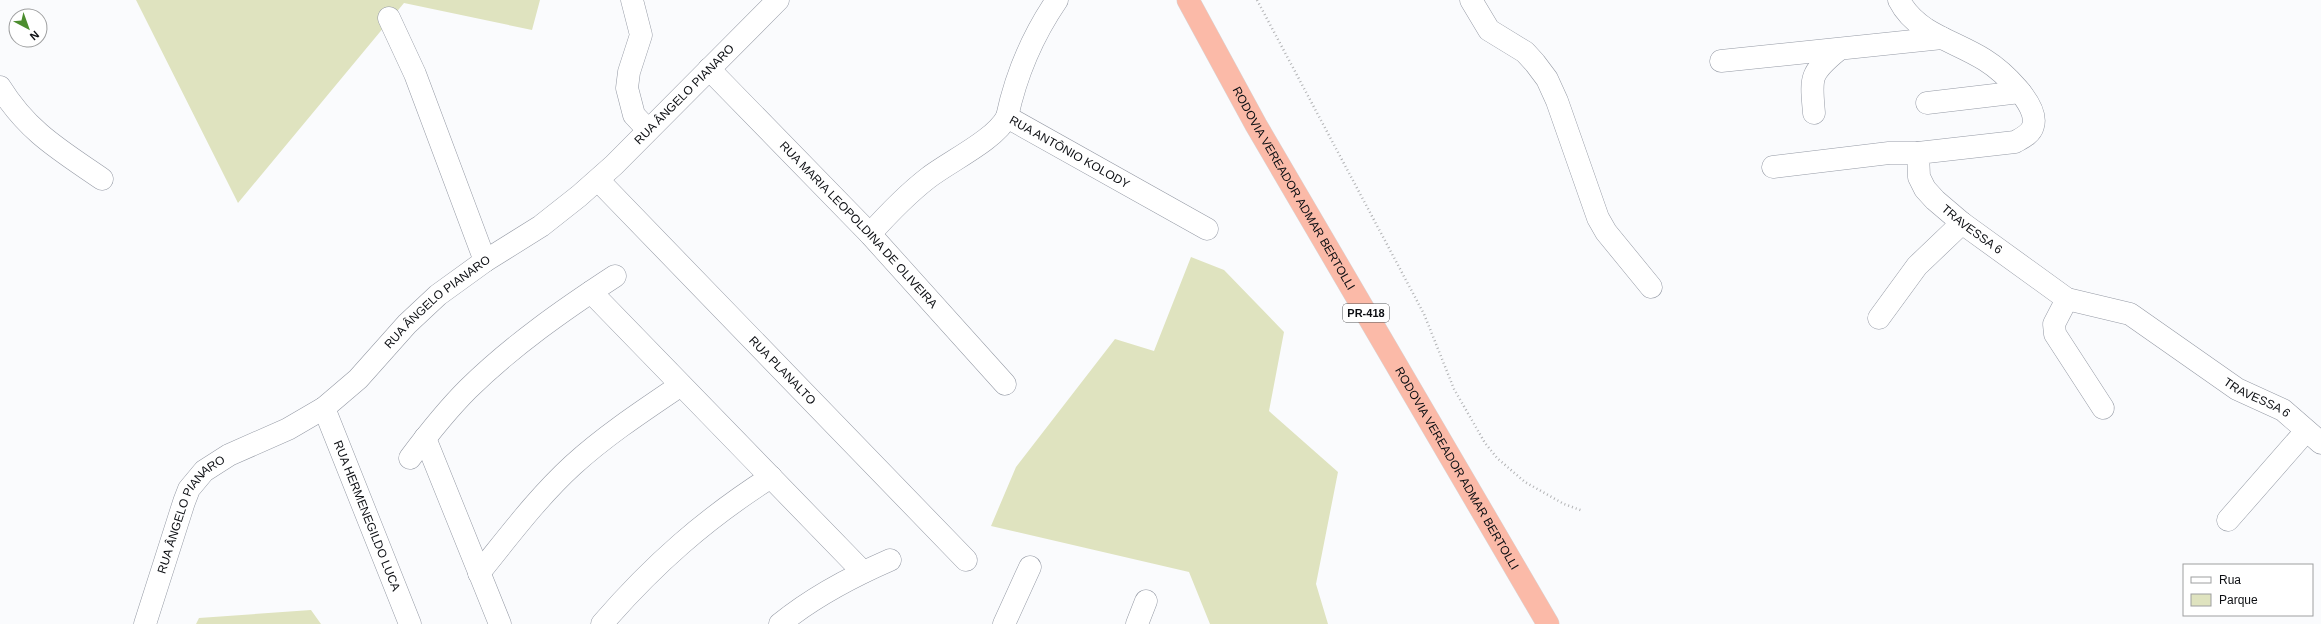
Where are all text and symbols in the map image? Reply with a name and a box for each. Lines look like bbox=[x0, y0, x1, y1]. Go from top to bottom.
north arrow bbox=[8, 8, 48, 48]
text: N bbox=[28, 28, 41, 43]
street label: RUA ÂNGELO PIANARO bbox=[632, 41, 737, 147]
street label: RODOVIA VEREADOR ADMAR BERTOLLI bbox=[1230, 84, 1358, 293]
street label: RUA ANTÔNIO KOLODY bbox=[1007, 113, 1132, 191]
street label: RUA MARIA LEOPOLDINA DE OLIVEIRA bbox=[777, 139, 940, 311]
street label: TRAVESSA 6 bbox=[1939, 202, 2005, 257]
street label: RUA ÂNGELO PIANARO bbox=[382, 253, 493, 351]
road number: PR-418 bbox=[1343, 304, 1389, 322]
street label: RUA PLANALTO bbox=[746, 333, 819, 407]
street label: RODOVIA VEREADOR ADMAR BERTOLLI bbox=[1392, 364, 1522, 572]
street label: TRAVESSA 6 bbox=[2221, 375, 2293, 420]
street label: RUA HERMENEGILDO LUCA bbox=[331, 438, 403, 593]
street label: RUA ÂNGELO PIANARO bbox=[155, 453, 227, 575]
legend bbox=[2183, 564, 2313, 616]
text: Rua bbox=[2219, 573, 2241, 587]
text: Parque bbox=[2219, 593, 2258, 607]

